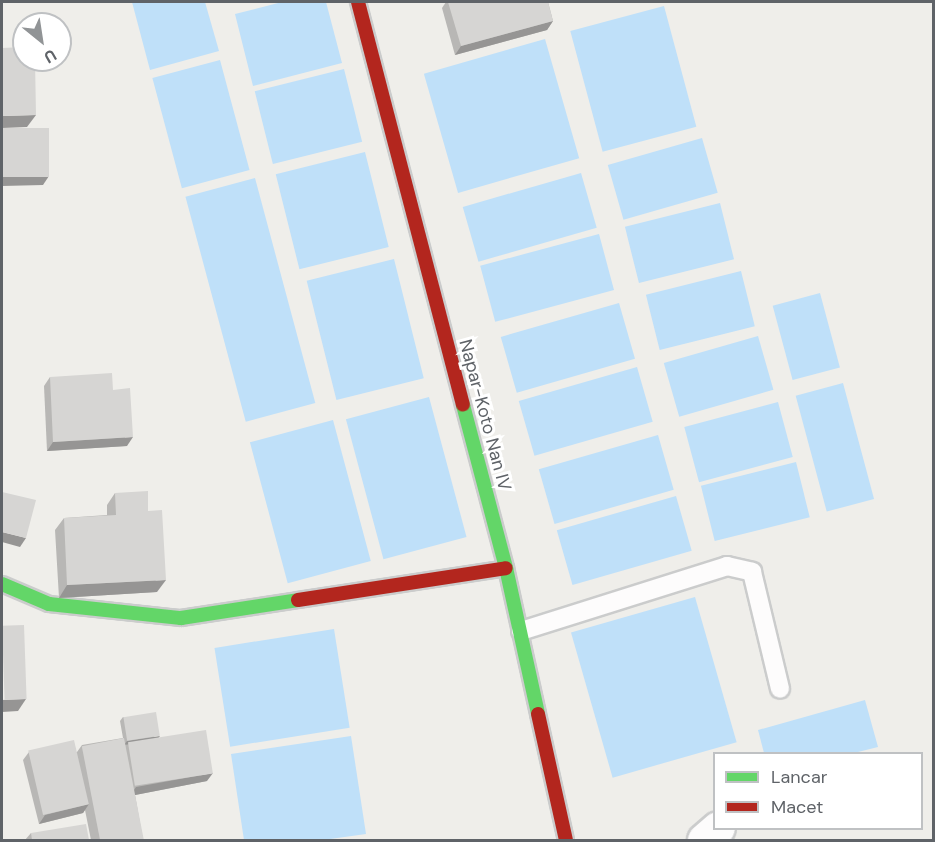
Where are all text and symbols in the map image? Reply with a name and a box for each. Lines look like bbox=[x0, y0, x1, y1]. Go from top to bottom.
north arrow bbox=[12, 12, 72, 72]
text: U bbox=[40, 44, 60, 68]
street label: Napar-Koto Nan IV bbox=[454, 337, 516, 493]
legend bbox=[713, 752, 923, 830]
text: Lancar bbox=[771, 765, 827, 789]
text: Macet bbox=[771, 795, 823, 819]

